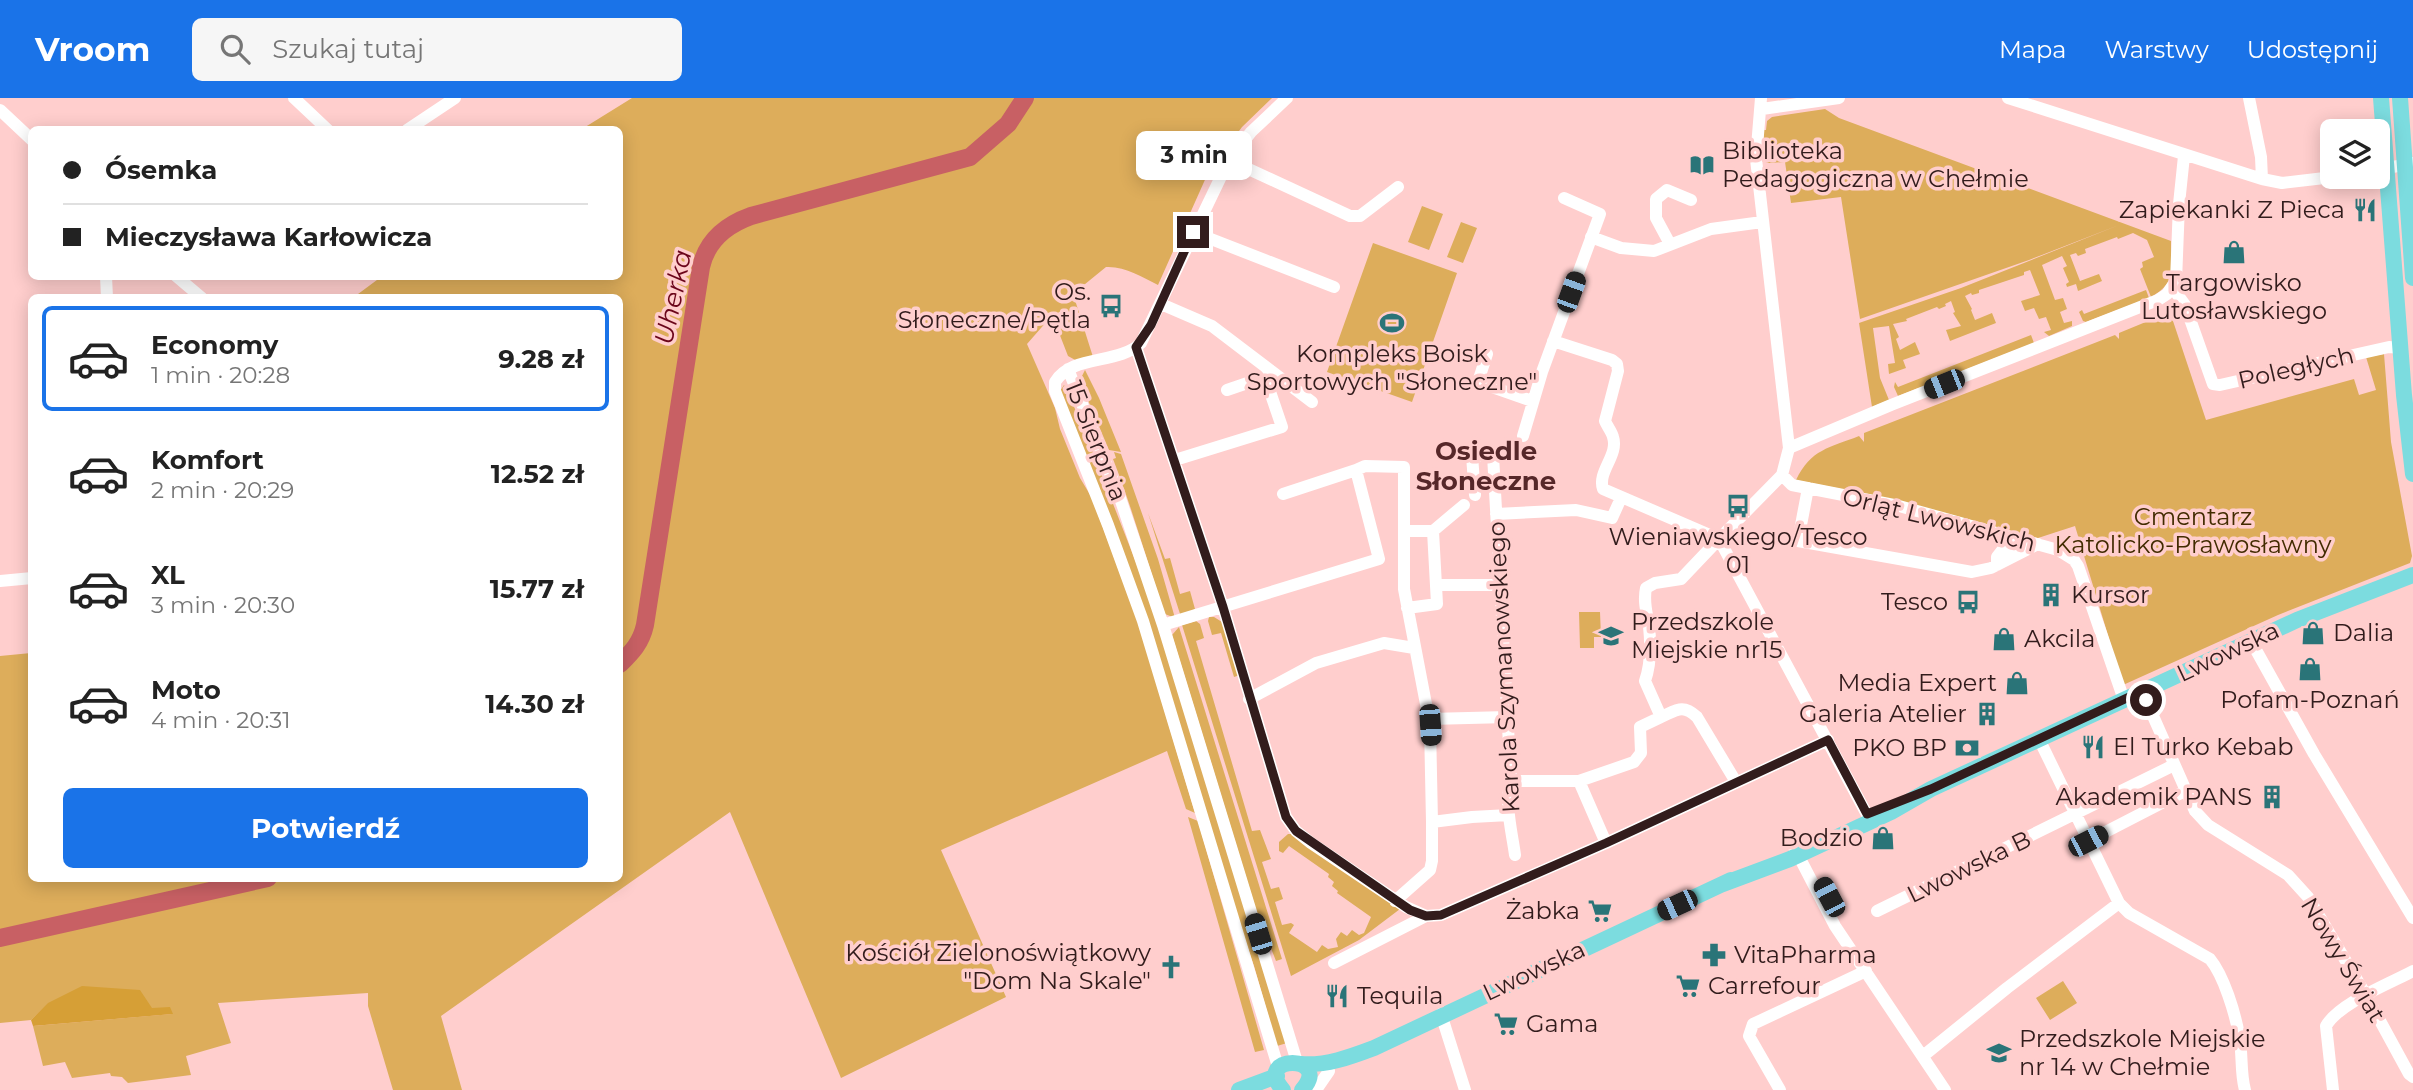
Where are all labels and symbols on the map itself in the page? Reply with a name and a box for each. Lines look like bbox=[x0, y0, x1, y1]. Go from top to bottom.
callout: 3 min bbox=[1135, 130, 1251, 180]
place label: Biblioteka Pedagogiczna w Chełmie bbox=[1722, 136, 2029, 193]
library icon: Biblioteka Pedagogiczna w Chełmie bbox=[1688, 151, 1716, 179]
place label: Zapiekanki Z Pieca bbox=[2119, 195, 2345, 224]
restaurant icon: Zapiekanki Z Pieca bbox=[2351, 196, 2379, 224]
route end bbox=[1177, 216, 1209, 248]
shop icon: Targowisko Lutosławskiego bbox=[2220, 238, 2248, 266]
water label: Uherka bbox=[647, 247, 699, 347]
place label: Targowisko Lutosławskiego bbox=[2141, 268, 2327, 325]
car bbox=[1554, 269, 1589, 315]
place label: Os. Słoneczne/Pętla bbox=[898, 277, 1091, 334]
bus stop icon: Os. Słoneczne/Pętla bbox=[1097, 292, 1125, 320]
sports icon: Kompleks Boisk Sportowych "Słoneczne" bbox=[1378, 309, 1406, 337]
place label: Kompleks Boisk Sportowych "Słoneczne" bbox=[1247, 339, 1537, 396]
street label: Poległych bbox=[2235, 340, 2357, 395]
car bbox=[1921, 366, 1968, 402]
street label: 15 Sierpnia bbox=[1059, 377, 1134, 505]
district label: Osiedle Słoneczne bbox=[1416, 435, 1556, 497]
street label: Orląt Lwowskich bbox=[1840, 482, 2039, 558]
bus stop icon: Wieniawskiego/Tesco 01 bbox=[1724, 492, 1752, 520]
park label: Cmentarz Katolicko-Prawosławny bbox=[2054, 502, 2332, 559]
street label: Karola Szymanowskiego bbox=[1481, 521, 1526, 813]
place label: Wieniawskiego/Tesco 01 bbox=[1608, 522, 1868, 579]
place label: Kursor bbox=[2071, 580, 2150, 609]
building icon: Kursor bbox=[2037, 581, 2065, 609]
place label: Tesco bbox=[1881, 587, 1948, 616]
bus stop icon: Tesco bbox=[1954, 588, 1982, 616]
place label: Przedszkole Miejskie nr15 bbox=[1631, 607, 1782, 664]
street label: Lwowska bbox=[2172, 615, 2284, 688]
place label: Dalia bbox=[2333, 618, 2394, 647]
shop icon: Dalia bbox=[2299, 619, 2327, 647]
school or university icon: Przedszkole Miejskie nr15 bbox=[1597, 622, 1625, 650]
place label: Akcila bbox=[2024, 624, 2095, 653]
shop icon: Akcila bbox=[1990, 625, 2018, 653]
shop icon: Pofam-Poznań bbox=[2296, 655, 2324, 683]
place label: Media Expert bbox=[1837, 668, 1997, 697]
shop icon: Media Expert bbox=[2003, 669, 2031, 697]
route start bbox=[2130, 684, 2162, 716]
place label: Pofam-Poznań bbox=[2220, 685, 2400, 714]
place label: Galeria Atelier bbox=[1799, 699, 1967, 728]
building icon: Galeria Atelier bbox=[1973, 700, 2001, 728]
car bbox=[1419, 703, 1442, 747]
place label: El Turko Kebab bbox=[2113, 732, 2294, 761]
place label: PKO BP bbox=[1852, 733, 1947, 762]
restaurant icon: El Turko Kebab bbox=[2079, 733, 2107, 761]
bank icon: PKO BP bbox=[1953, 734, 1981, 762]
place label: Akademik PANS bbox=[2056, 782, 2252, 811]
building icon: Akademik PANS bbox=[2258, 783, 2286, 811]
car bbox=[2065, 822, 2112, 860]
place label: Bodzio bbox=[1780, 823, 1863, 852]
shop icon: Bodzio bbox=[1869, 824, 1897, 852]
street label: Lwowska B bbox=[1902, 824, 2035, 909]
car bbox=[1810, 874, 1849, 920]
car bbox=[1654, 887, 1701, 923]
street label: Nowy Świat bbox=[2295, 892, 2392, 1028]
place label: Żabka bbox=[1506, 896, 1580, 925]
supermarket icon: Żabka bbox=[1586, 897, 1614, 925]
car bbox=[1242, 911, 1275, 957]
street label: Lwowska bbox=[1478, 934, 1590, 1007]
place label: Kościół Zielonoświątkowy "Dom Na Skale" bbox=[845, 938, 1151, 995]
place label: VitaPharma bbox=[1734, 940, 1877, 969]
pharmacy icon: VitaPharma bbox=[1700, 941, 1728, 969]
church icon: Kościół Zielonoświątkowy "Dom Na Skale" bbox=[1157, 953, 1185, 981]
place label: Carrefour bbox=[1708, 971, 1821, 1000]
supermarket icon: Carrefour bbox=[1674, 972, 1702, 1000]
place label: Tequila bbox=[1357, 981, 1443, 1010]
restaurant icon: Tequila bbox=[1323, 982, 1351, 1010]
place label: Gama bbox=[1526, 1009, 1598, 1038]
supermarket icon: Gama bbox=[1492, 1010, 1520, 1038]
place label: Przedszkole Miejskie nr 14 w Chełmie bbox=[2019, 1024, 2266, 1081]
school or university icon: Przedszkole Miejskie nr 14 w Chełmie bbox=[1985, 1039, 2013, 1067]

